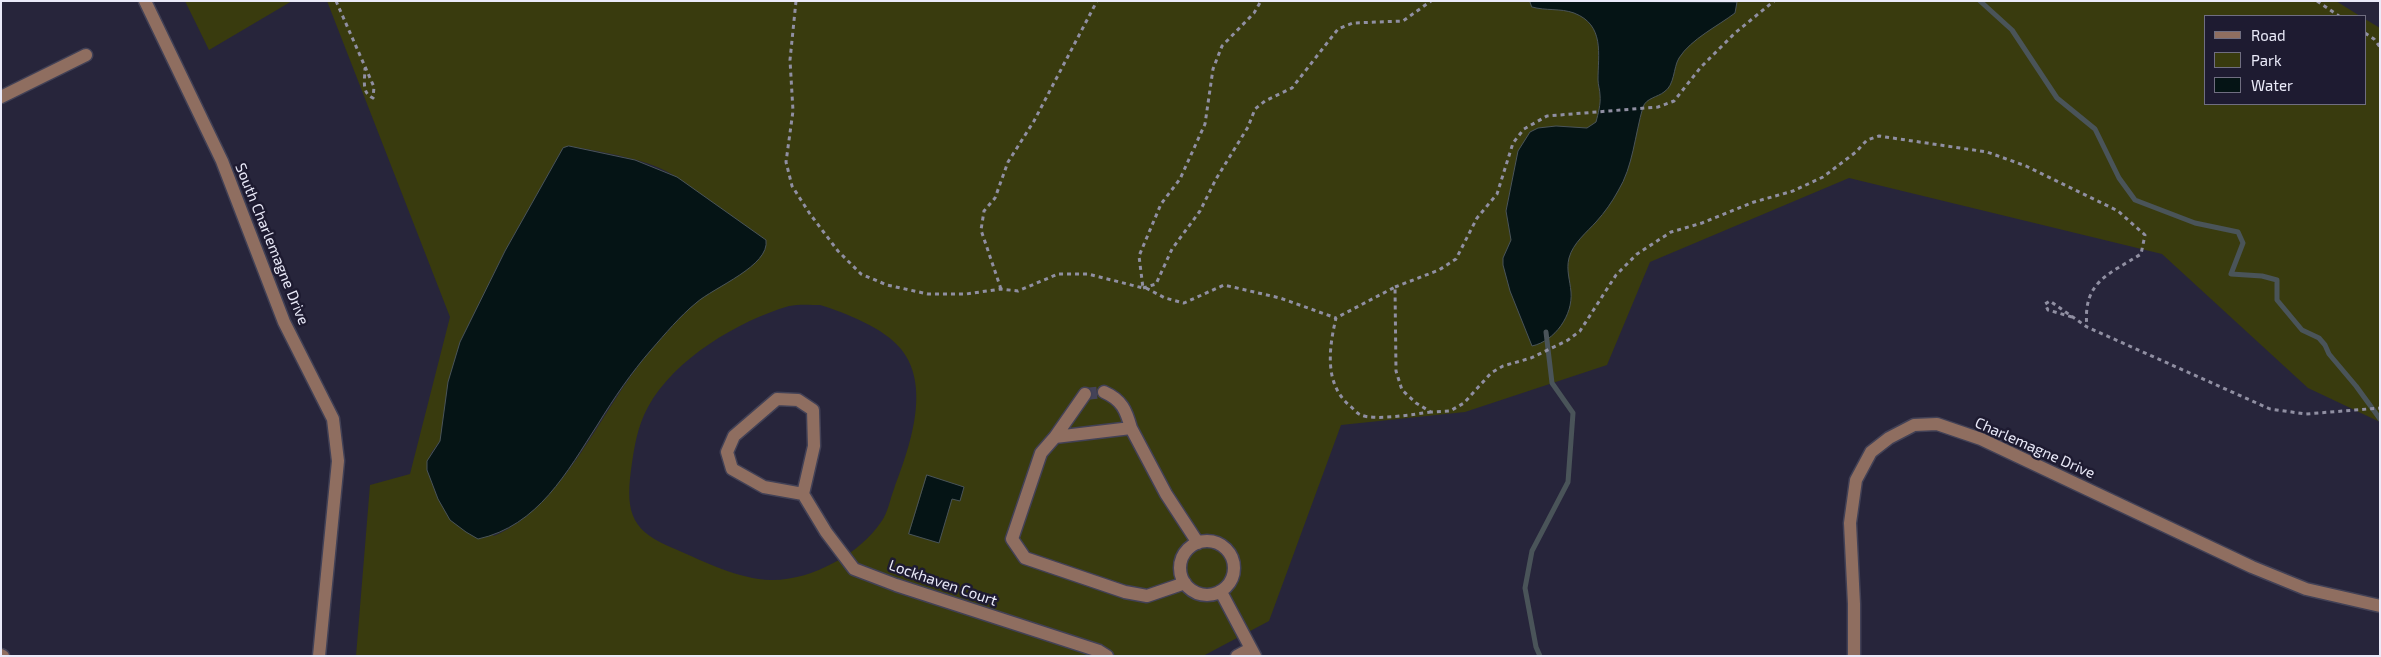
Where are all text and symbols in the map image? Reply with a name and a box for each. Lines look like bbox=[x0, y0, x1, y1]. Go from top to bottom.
legend bbox=[2204, 15, 2366, 105]
text: Road bbox=[2251, 26, 2286, 44]
text: Park bbox=[2251, 51, 2282, 69]
text: Water bbox=[2251, 76, 2293, 94]
street label: South Charlemagne Drive bbox=[231, 161, 313, 327]
street label: Charlemagne Drive bbox=[1972, 413, 2098, 483]
street label: Lockhaven Court bbox=[886, 556, 1000, 610]

